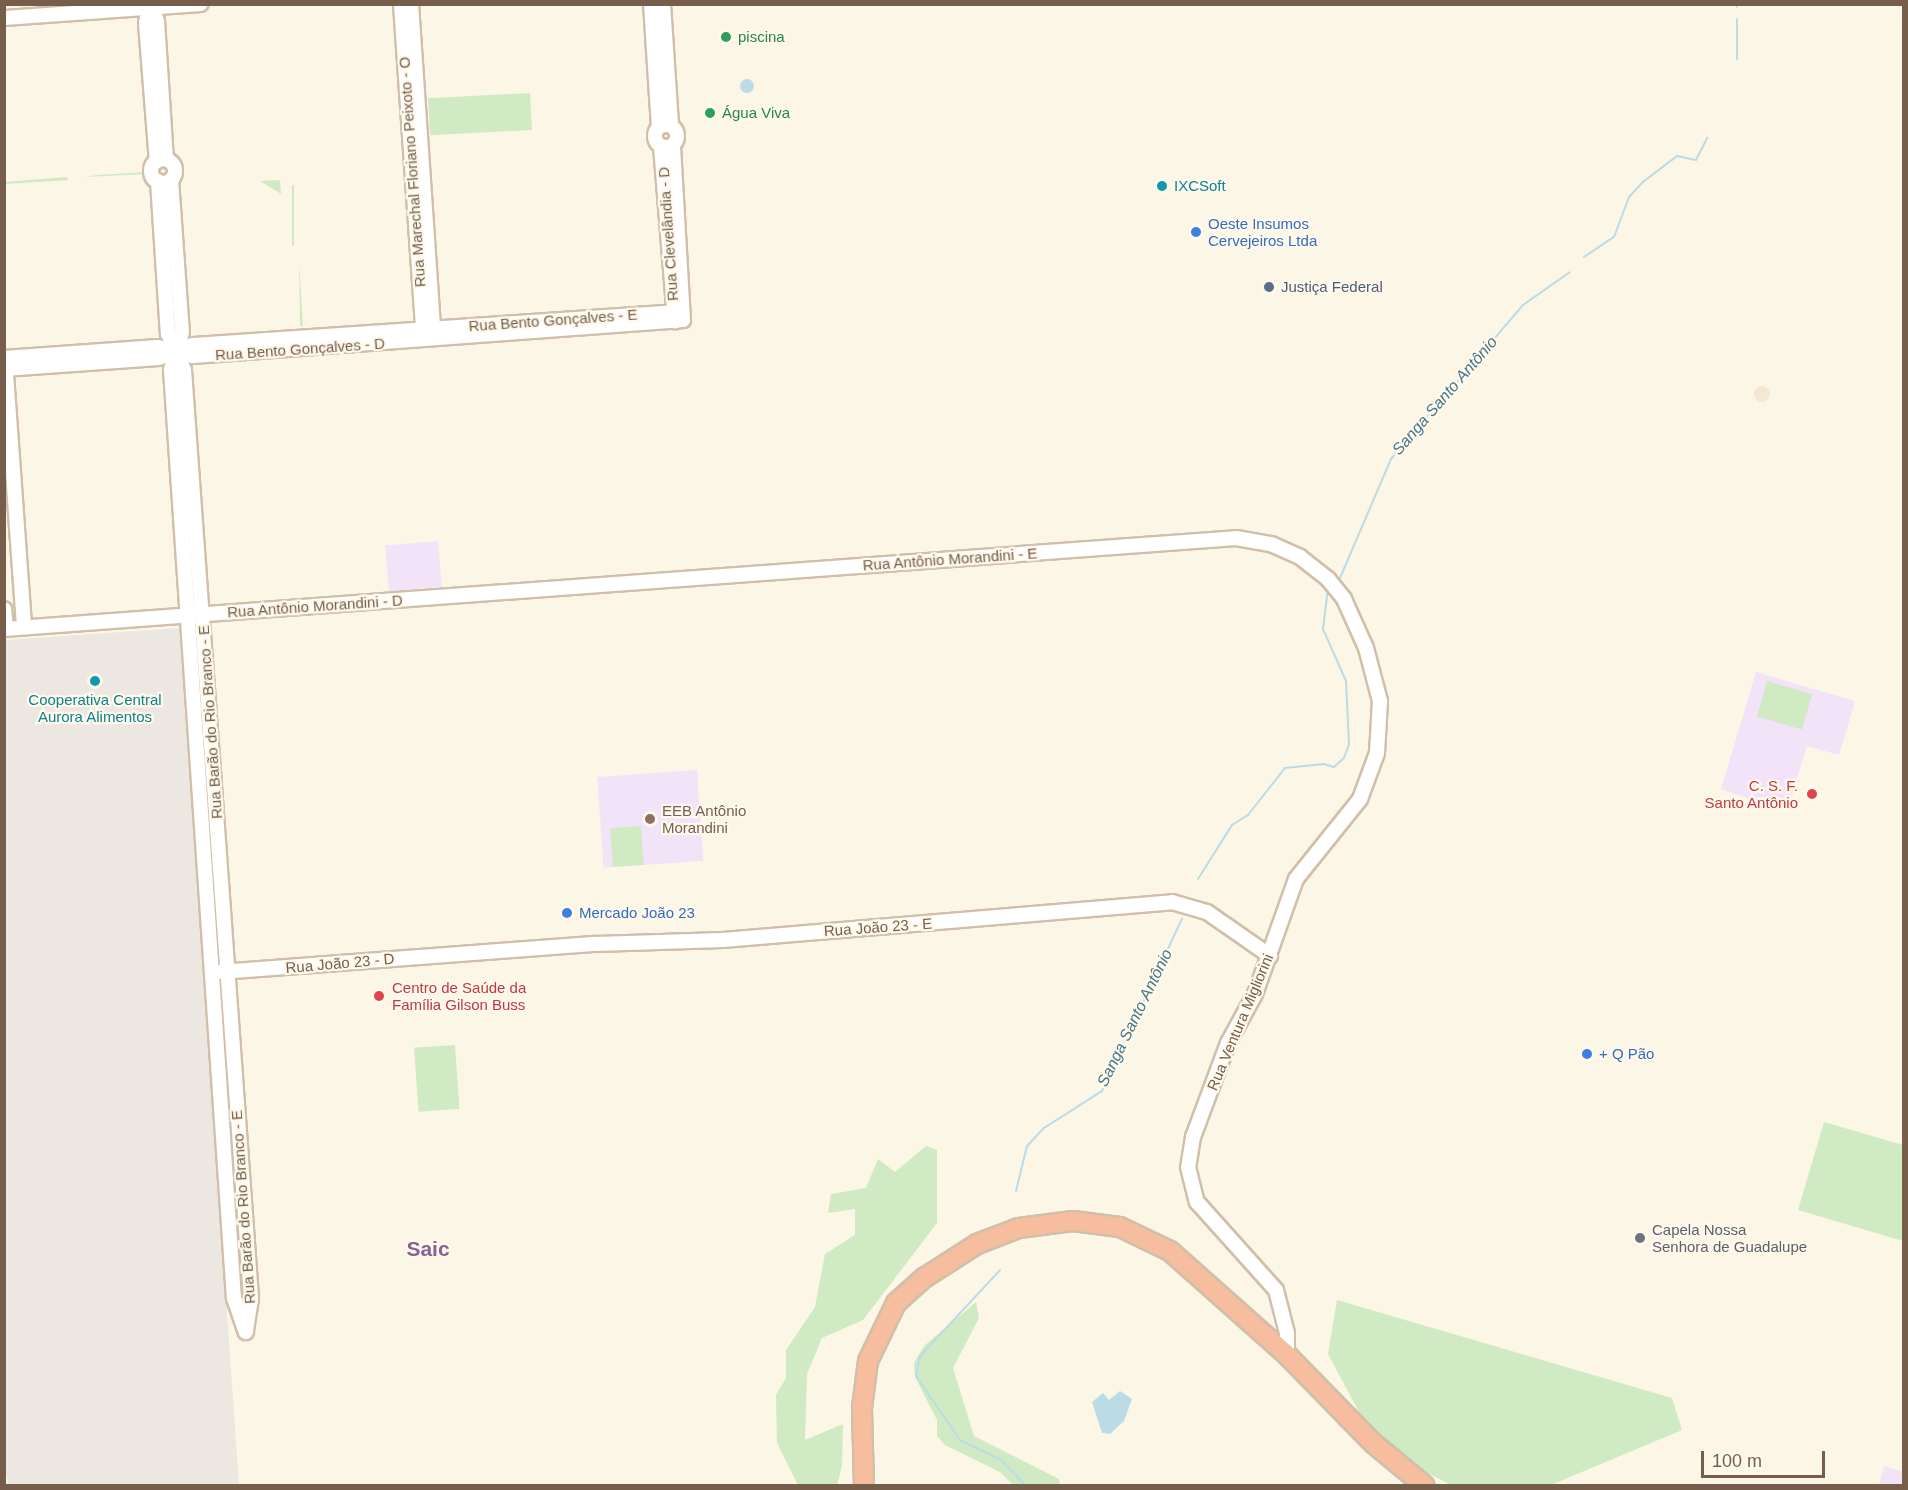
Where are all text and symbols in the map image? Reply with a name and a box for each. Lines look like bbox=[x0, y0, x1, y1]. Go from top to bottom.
place label: piscina bbox=[738, 28, 785, 46]
marker: piscina bbox=[719, 30, 733, 44]
street label: Rua Marechal Floriano Peixoto - O bbox=[395, 56, 429, 288]
place label: Água Viva bbox=[722, 104, 790, 122]
marker: Água Viva bbox=[703, 106, 717, 120]
street label: Rua Clevelândia - D bbox=[654, 166, 682, 302]
place label: IXCSoft bbox=[1174, 177, 1226, 195]
marker: IXCSoft bbox=[1155, 179, 1169, 193]
place label: Oeste Insumos Cervejeiros Ltda bbox=[1208, 214, 1317, 249]
marker: Oeste Insumos Cervejeiros Ltda bbox=[1189, 225, 1203, 239]
place label: Justiça Federal bbox=[1281, 278, 1383, 296]
marker: Justiça Federal bbox=[1262, 280, 1276, 294]
street label: Rua Bento Gonçalves - E bbox=[468, 305, 638, 335]
water label: Sanga Santo Antônio bbox=[1388, 333, 1502, 459]
street label: Rua Bento Gonçalves - D bbox=[215, 334, 385, 364]
street label: Rua Antônio Morandini - E bbox=[862, 544, 1038, 574]
street label: Rua Antônio Morandini - D bbox=[226, 591, 404, 621]
street label: Rua Barão do Rio Branco - E bbox=[194, 624, 226, 820]
marker: Cooperativa Central Aurora Alimentos bbox=[88, 674, 102, 688]
place label: Cooperativa Central Aurora Alimentos bbox=[28, 690, 162, 725]
place label: C. S. F. Santo Antônio bbox=[1704, 776, 1798, 811]
marker: C. S. F. Santo Antônio bbox=[1803, 785, 1821, 803]
place label: EEB Antônio Morandini bbox=[662, 801, 747, 836]
marker: EEB Antônio Morandini bbox=[643, 812, 657, 826]
place label: Mercado João 23 bbox=[579, 904, 695, 922]
marker: Mercado João 23 bbox=[560, 906, 574, 920]
street label: Rua João 23 - E bbox=[823, 914, 933, 940]
water label: Sanga Santo Antônio bbox=[1093, 946, 1177, 1090]
street label: Rua João 23 - D bbox=[285, 949, 395, 977]
street label: Rua Ventura Migliorini bbox=[1203, 951, 1277, 1093]
place label: Centro de Saúde da Família Gilson Buss bbox=[392, 978, 526, 1013]
marker: Centro de Saúde da Família Gilson Buss bbox=[370, 987, 388, 1005]
place label: + Q Pão bbox=[1599, 1045, 1654, 1063]
marker: + Q Pão bbox=[1580, 1047, 1594, 1061]
street label: Rua Barão do Rio Branco - E bbox=[227, 1109, 259, 1305]
place label: Capela Nossa Senhora de Guadalupe bbox=[1652, 1220, 1807, 1255]
marker: Capela Nossa Senhora de Guadalupe bbox=[1633, 1231, 1647, 1245]
district label: Saic bbox=[406, 1236, 450, 1262]
scale bar bbox=[1704, 1439, 1828, 1477]
text: 100 m bbox=[1712, 1451, 1762, 1471]

